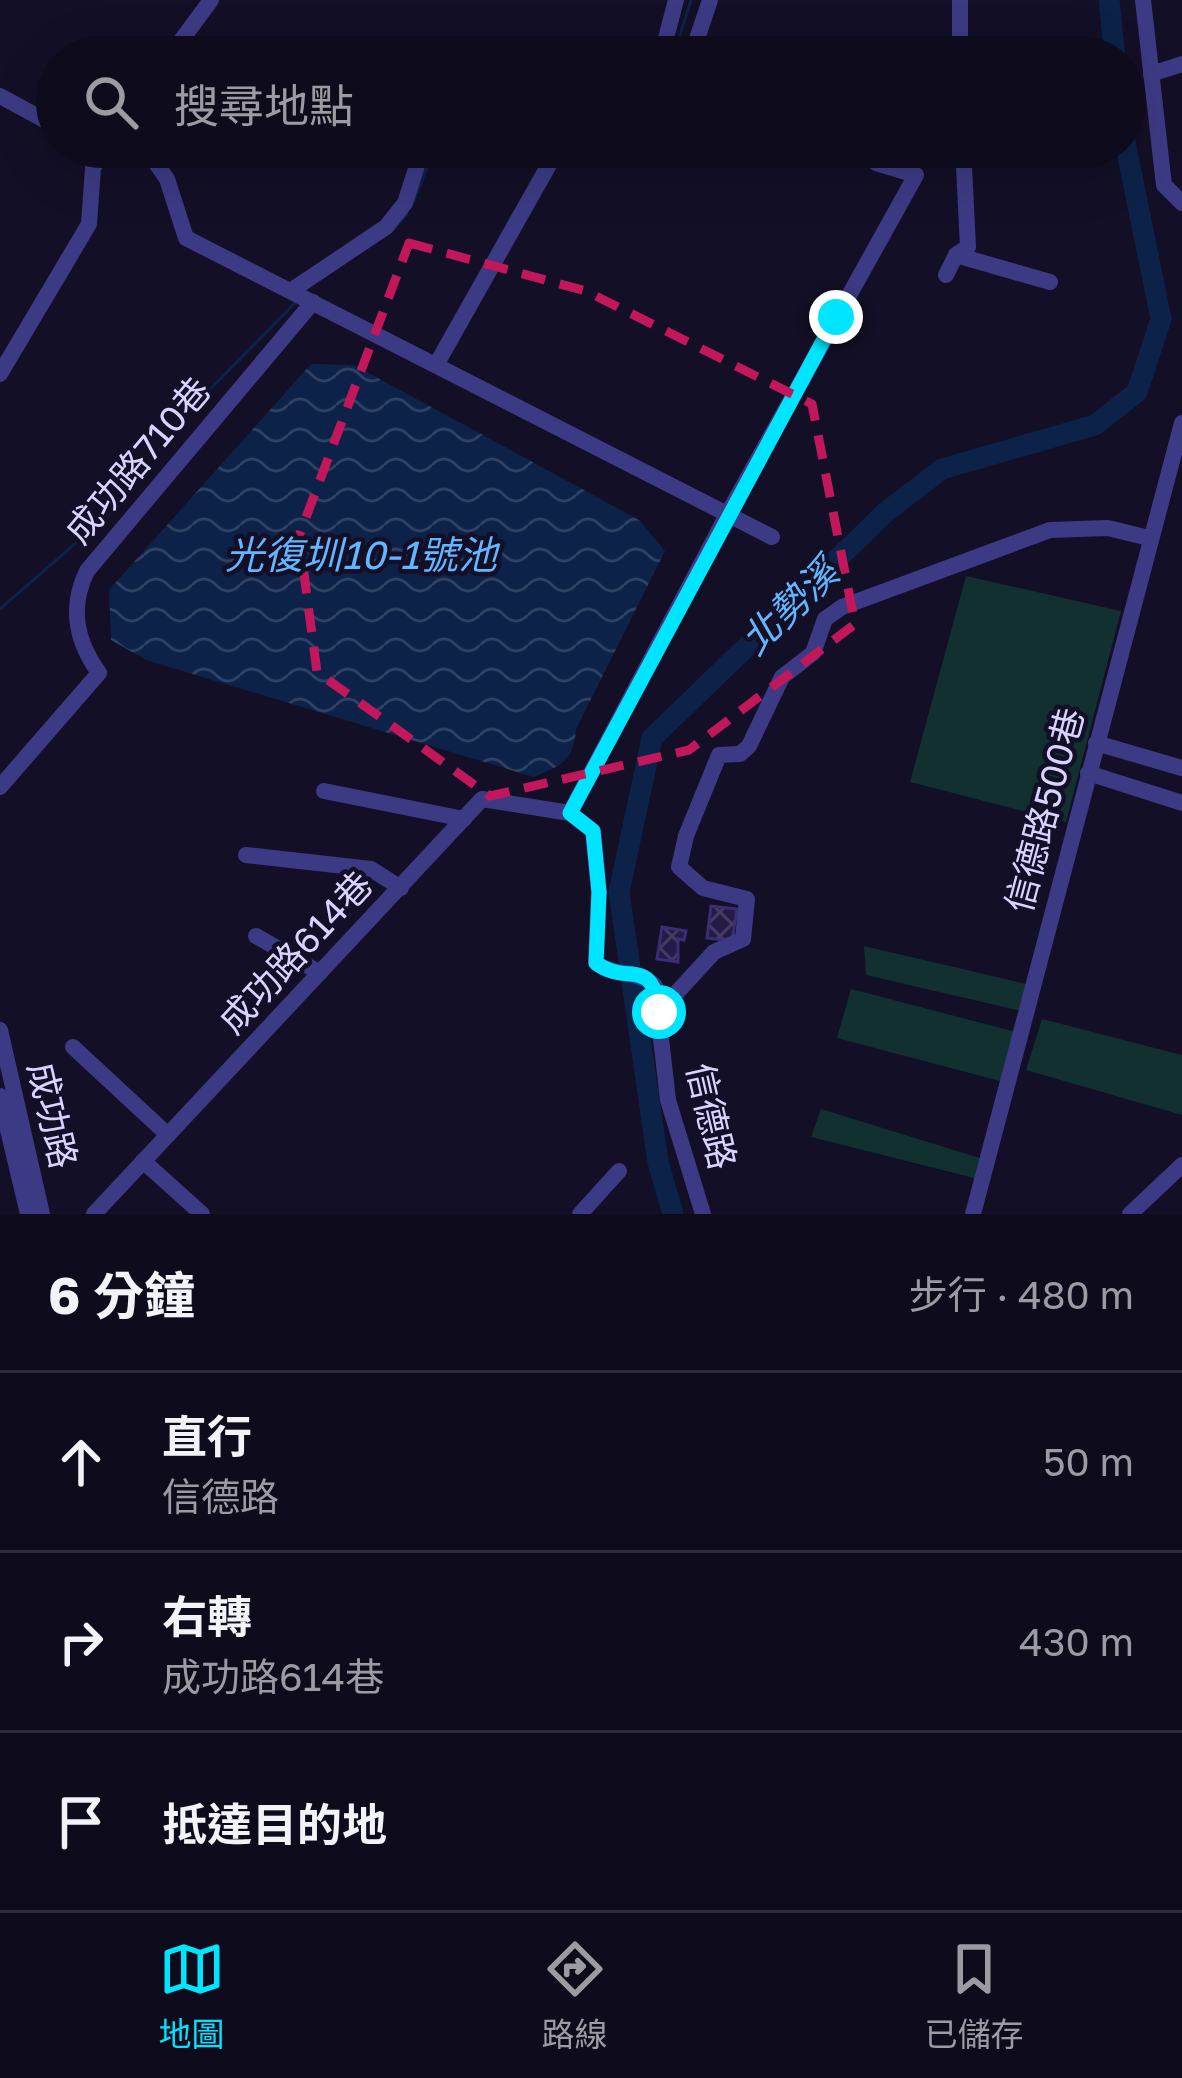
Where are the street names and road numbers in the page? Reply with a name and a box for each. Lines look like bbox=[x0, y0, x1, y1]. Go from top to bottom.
street label: 成功路710巷 bbox=[55, 368, 219, 552]
street label: 信德路500巷 bbox=[996, 703, 1092, 917]
street label: 成功路614巷 bbox=[209, 862, 381, 1042]
street label: 成功路 bbox=[20, 1058, 86, 1172]
street label: 信德路 bbox=[679, 1059, 745, 1173]

